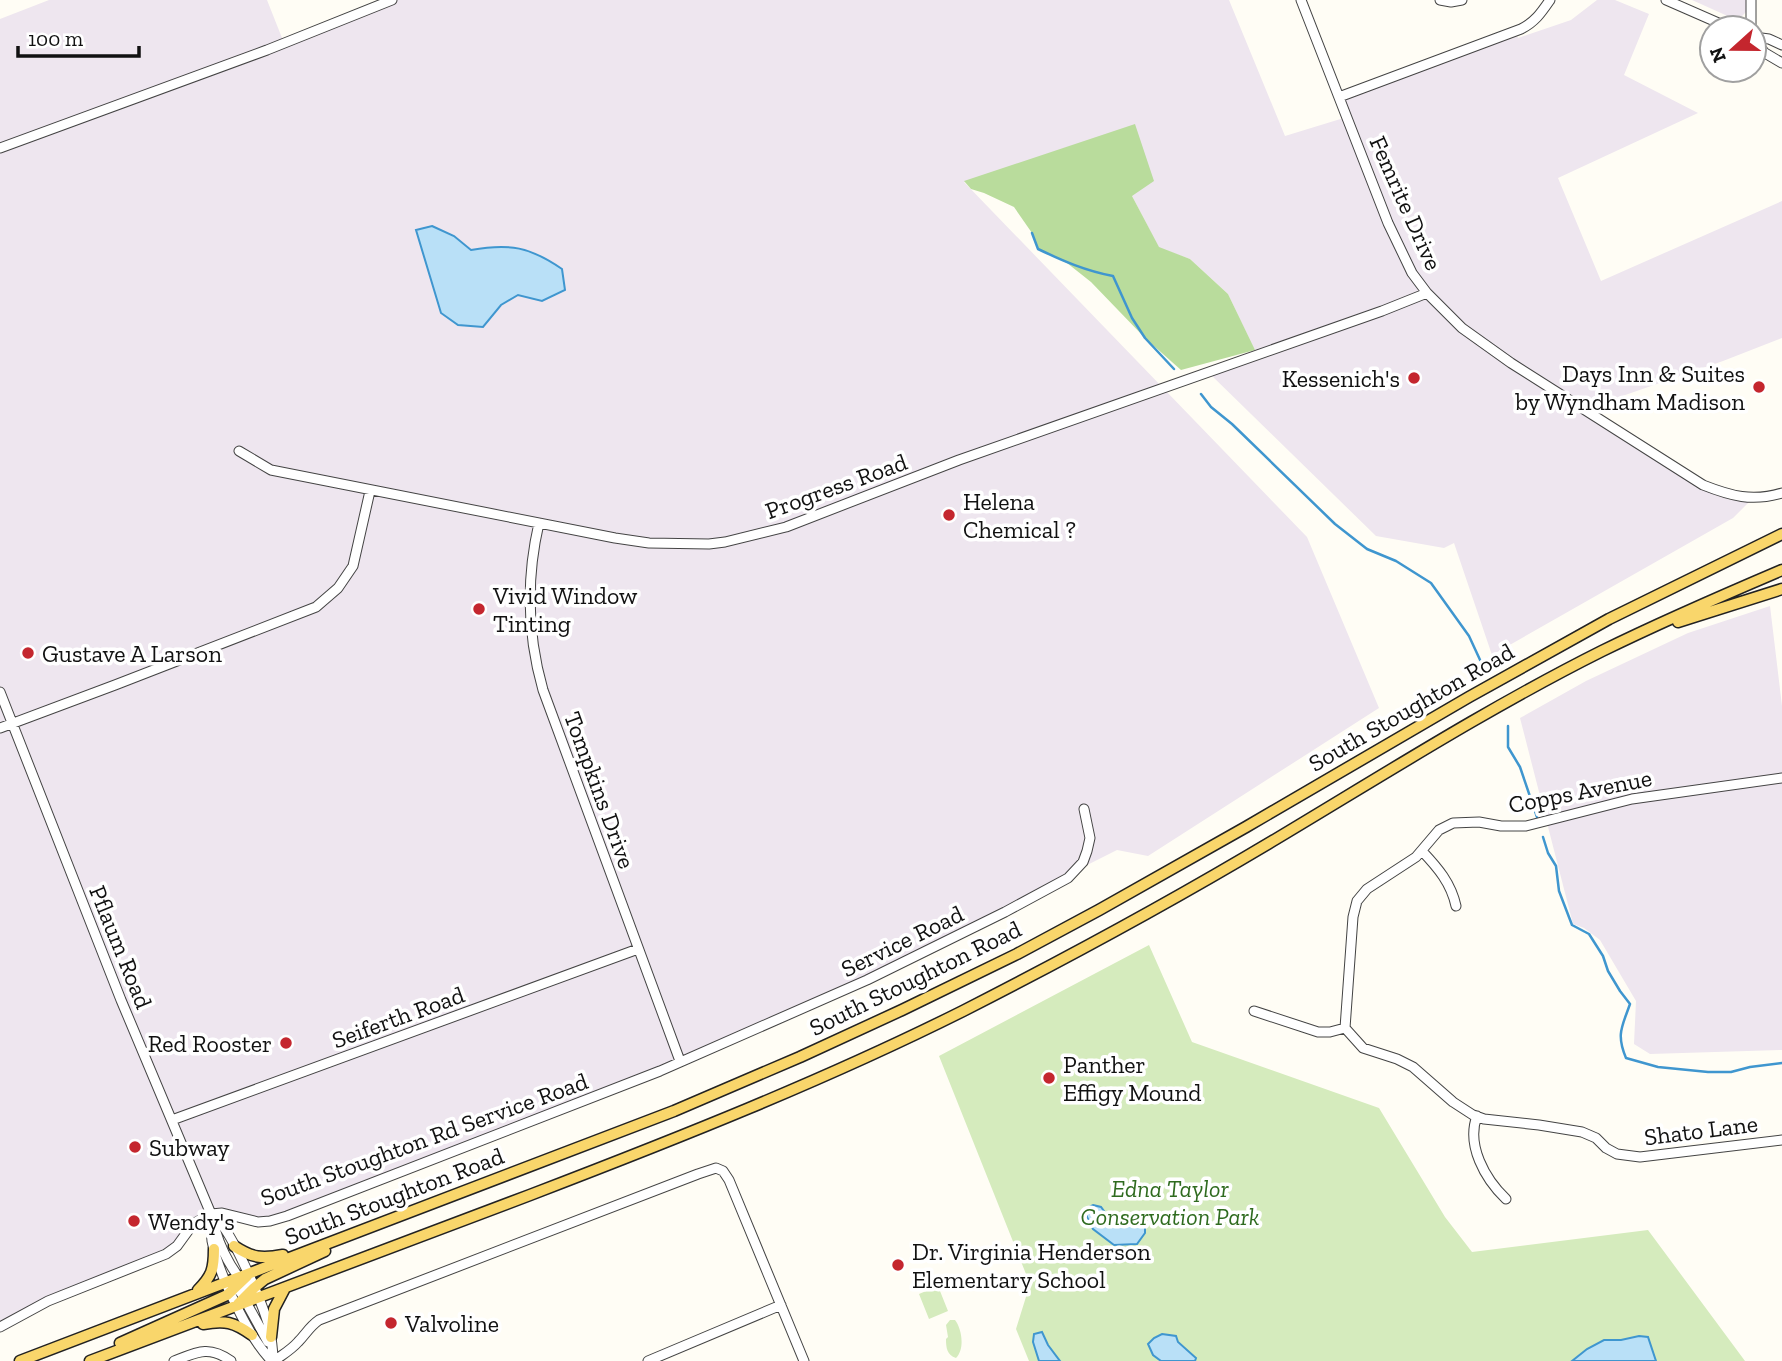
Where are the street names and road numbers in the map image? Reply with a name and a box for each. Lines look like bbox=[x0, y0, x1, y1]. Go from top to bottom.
street label: Femrite Drive bbox=[1364, 131, 1448, 275]
street label: Progress Road bbox=[761, 447, 911, 525]
street label: South Stoughton Road bbox=[1303, 636, 1519, 778]
street label: Tompkins Drive bbox=[558, 708, 642, 872]
street label: Copps Avenue bbox=[1506, 763, 1654, 819]
street label: Pflaum Road bbox=[83, 881, 159, 1013]
street label: Service Road bbox=[836, 899, 968, 983]
street label: South Stoughton Road bbox=[804, 914, 1026, 1042]
street label: Seiferth Road bbox=[328, 980, 468, 1054]
street label: South Stoughton Rd Service Road bbox=[256, 1066, 592, 1212]
street label: Shato Lane bbox=[1643, 1109, 1759, 1151]
street label: South Stoughton Road bbox=[280, 1141, 508, 1251]

